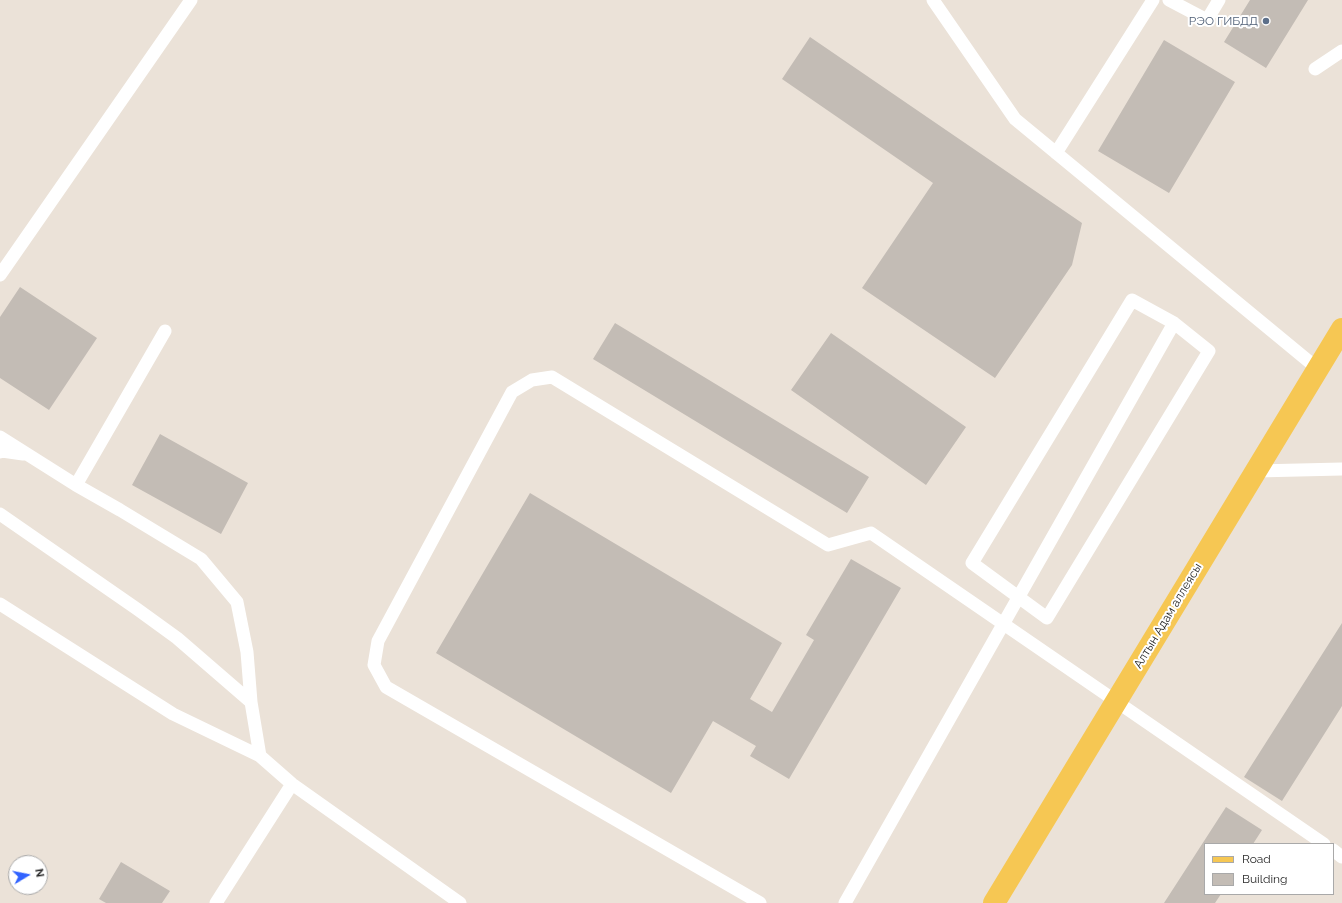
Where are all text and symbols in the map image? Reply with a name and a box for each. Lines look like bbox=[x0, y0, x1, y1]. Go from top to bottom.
place label: РЭО ГИБДД bbox=[1189, 14, 1258, 28]
marker: РЭО ГИБДД bbox=[1261, 16, 1271, 26]
street label: Алтын Адам аллеясы bbox=[1131, 561, 1205, 671]
legend bbox=[1204, 843, 1334, 895]
text: Road bbox=[1242, 852, 1271, 866]
north arrow bbox=[8, 855, 48, 895]
text: N bbox=[32, 868, 46, 878]
text: Building bbox=[1242, 872, 1288, 886]

